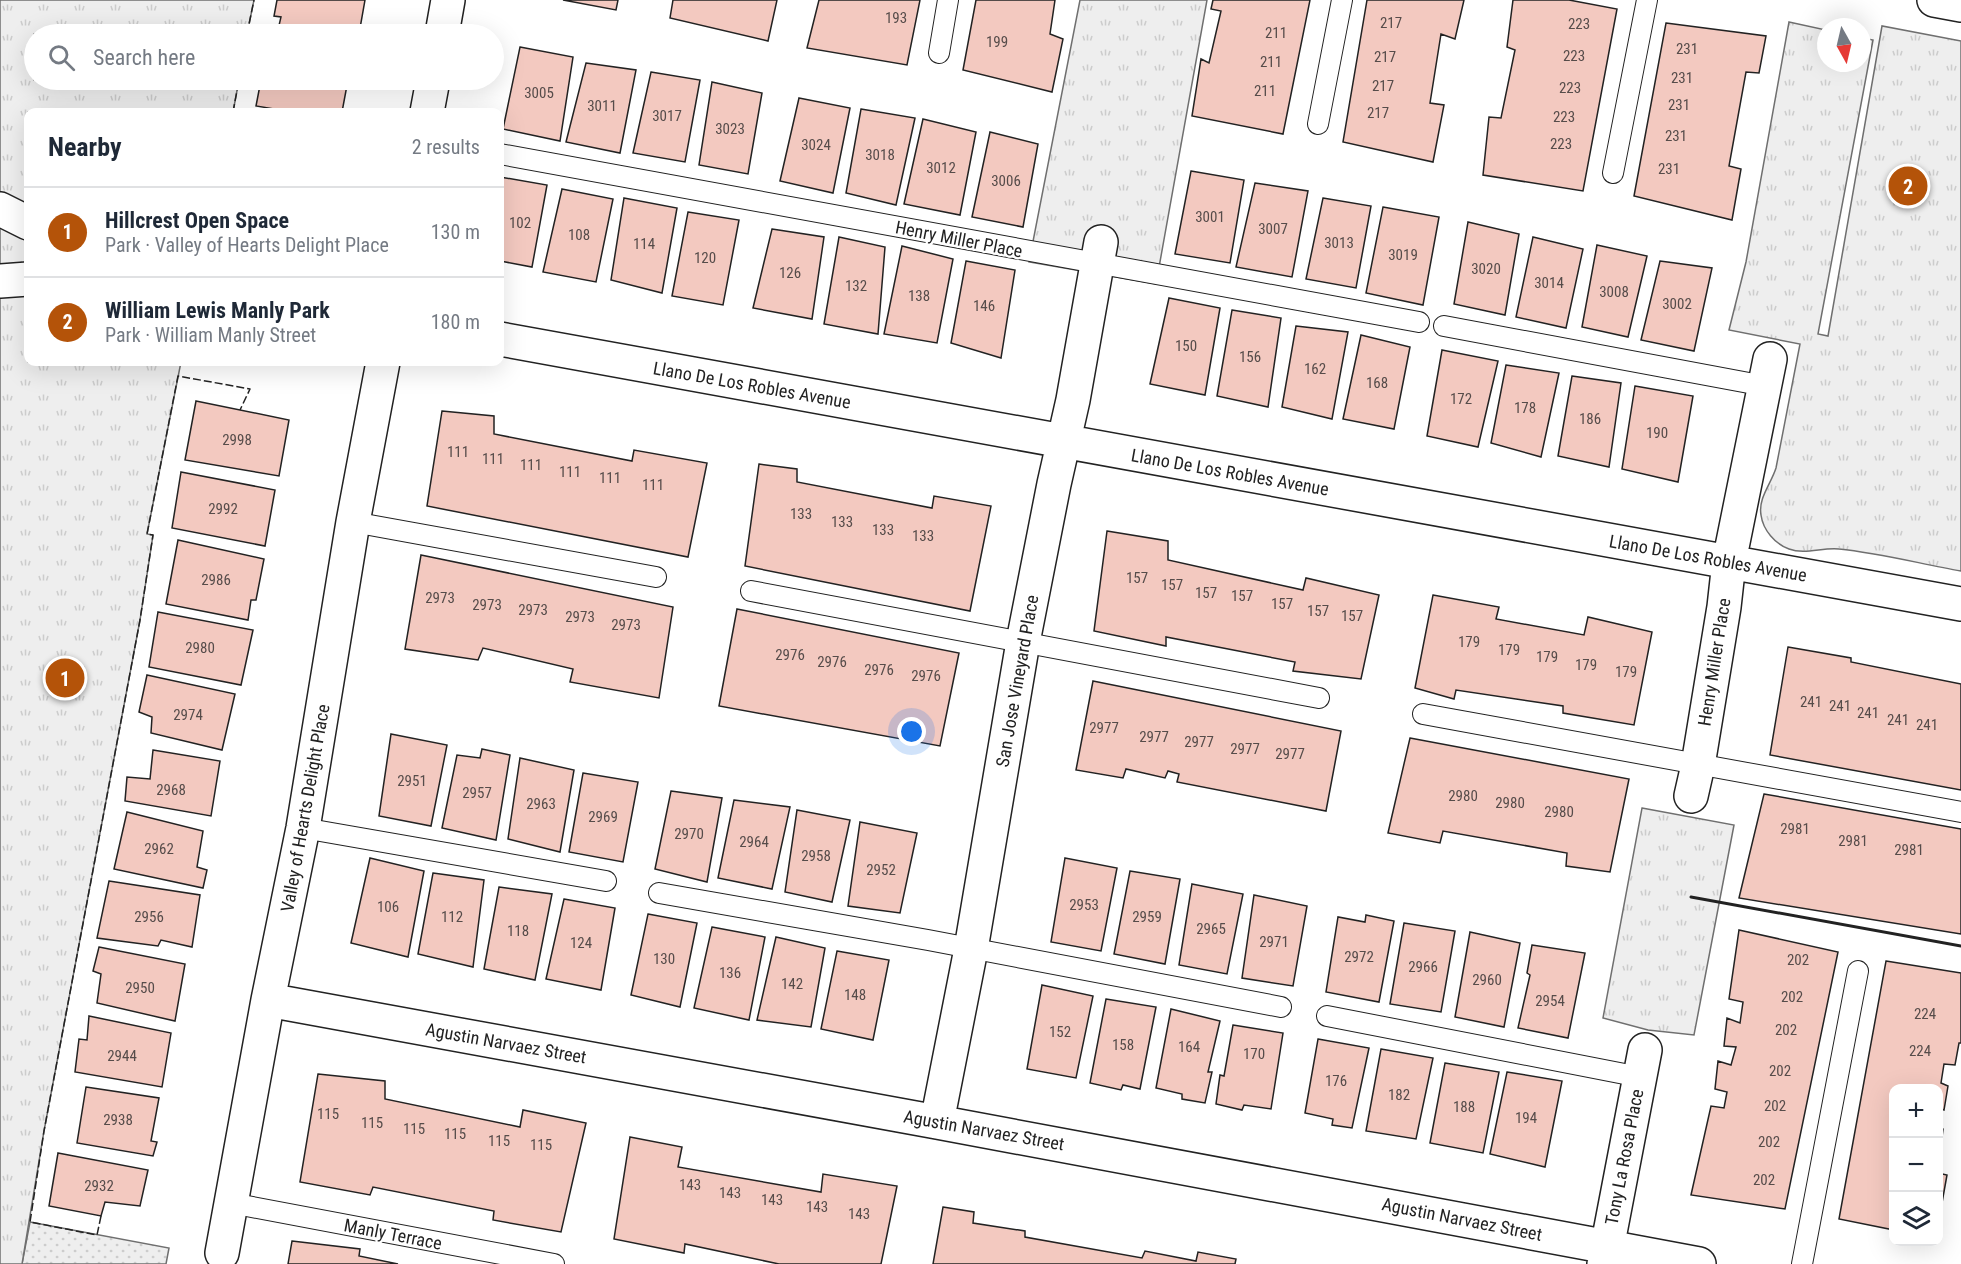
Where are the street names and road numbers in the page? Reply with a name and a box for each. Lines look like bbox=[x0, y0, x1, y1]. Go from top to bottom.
street label: Henry Miller Place bbox=[894, 216, 1024, 262]
street label: Llano De Los Robles Avenue bbox=[652, 357, 852, 413]
street label: Llano De Los Robles Avenue bbox=[1130, 444, 1330, 500]
street label: Llano De Los Robles Avenue bbox=[1608, 530, 1808, 586]
street label: San Jose Vineyard Place bbox=[992, 593, 1042, 769]
street label: Henry Miller Place bbox=[1694, 597, 1734, 727]
street label: Valley of Hearts Delight Place bbox=[276, 702, 334, 914]
street label: Agustin Narvaez Street bbox=[424, 1019, 588, 1067]
street label: Tony La Rosa Place bbox=[1601, 1087, 1647, 1227]
street label: Agustin Narvaez Street bbox=[902, 1106, 1066, 1154]
street label: Agustin Narvaez Street bbox=[1380, 1193, 1544, 1245]
street label: Manly Terrace bbox=[342, 1214, 444, 1254]

